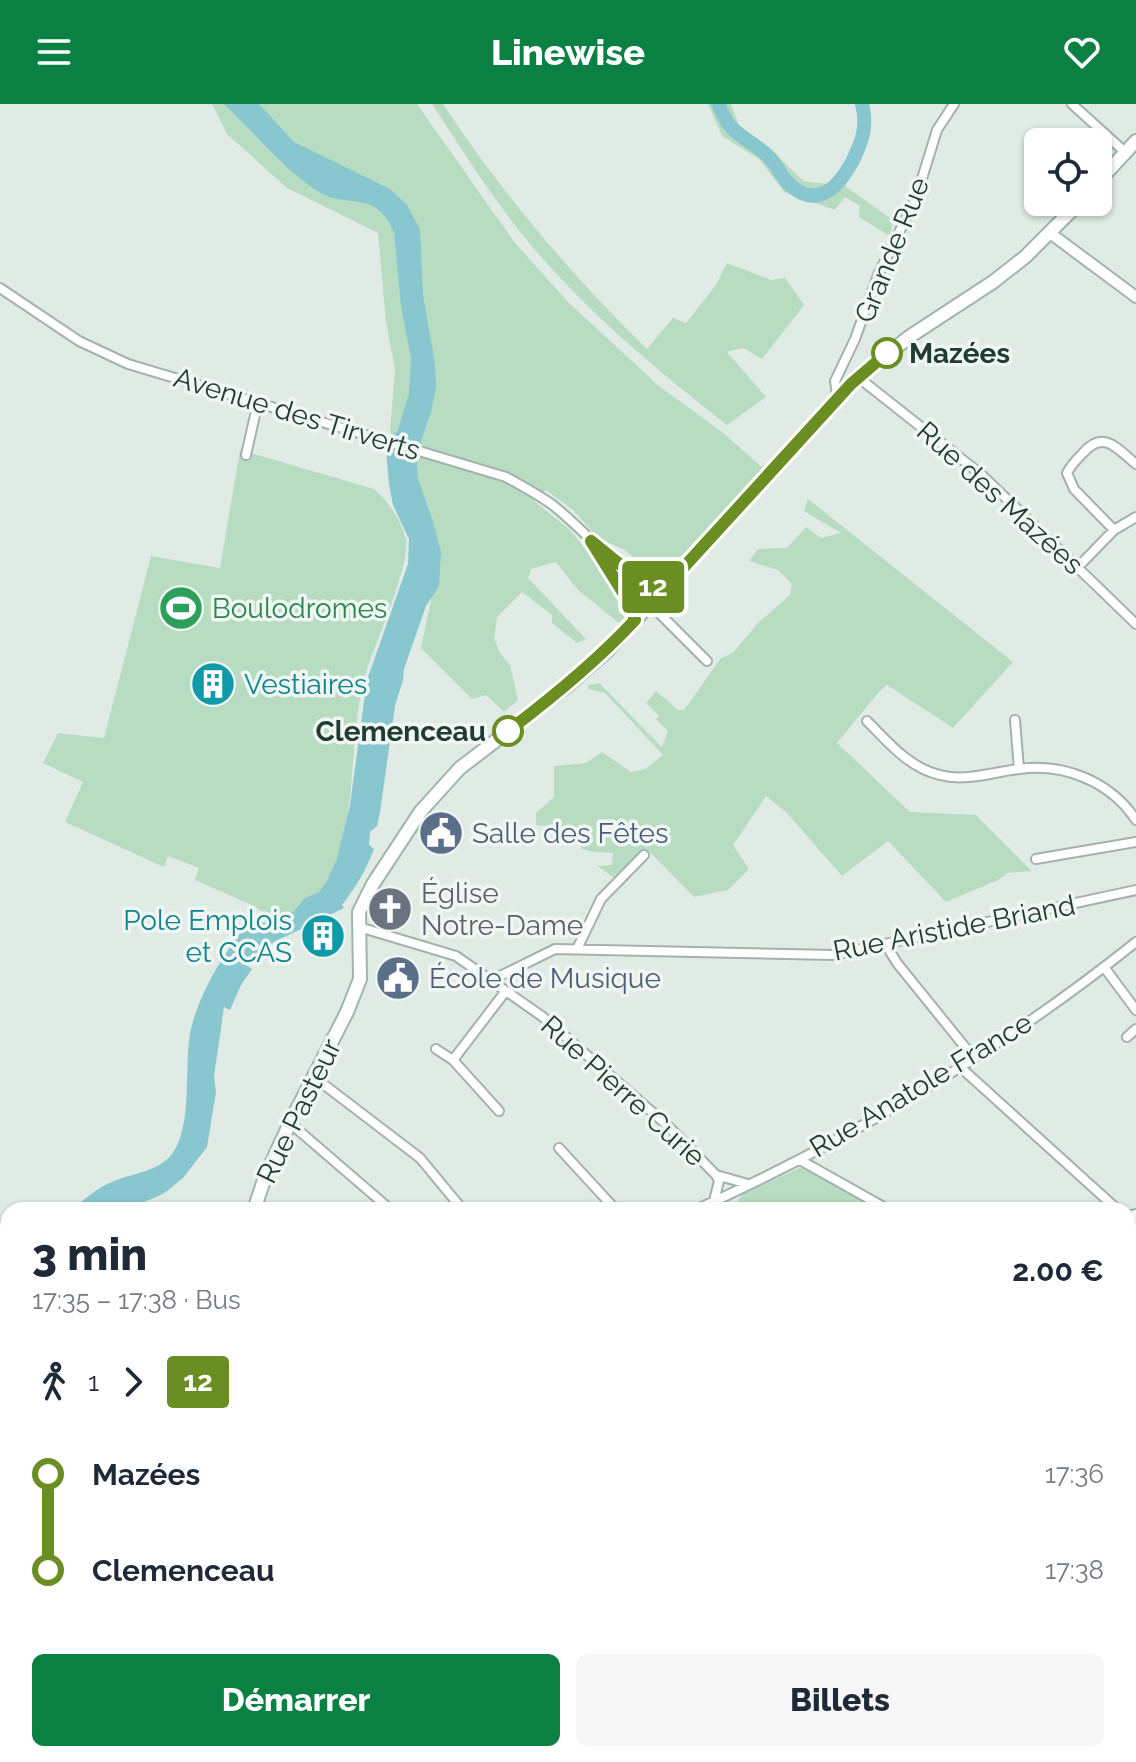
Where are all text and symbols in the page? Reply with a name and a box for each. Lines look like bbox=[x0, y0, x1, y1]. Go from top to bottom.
icon: menu bbox=[32, 30, 76, 74]
icon: heart bbox=[1060, 30, 1104, 74]
text: Linewise bbox=[491, 31, 645, 73]
map controls bbox=[1024, 128, 1112, 216]
button: locate bbox=[1024, 128, 1112, 216]
street label: Grande Rue bbox=[848, 173, 936, 327]
place label: Mazées bbox=[909, 337, 1010, 370]
marker: Mazées bbox=[872, 338, 902, 368]
street label: Avenue des Tirverts bbox=[170, 361, 424, 467]
street label: Rue des Mazées bbox=[910, 415, 1090, 581]
line badge: 12 bbox=[617, 561, 689, 613]
text: 12 bbox=[638, 570, 668, 603]
sports icon: Boulodromes bbox=[157, 584, 205, 632]
place label: Boulodromes bbox=[212, 592, 387, 625]
building icon: Vestiaires bbox=[189, 660, 237, 708]
place label: Vestiaires bbox=[244, 668, 367, 701]
place label: Clemenceau bbox=[316, 715, 486, 748]
marker: Clemenceau bbox=[493, 716, 523, 746]
public building icon: Salle des Fêtes bbox=[417, 809, 465, 857]
place label: Salle des Fêtes bbox=[472, 817, 669, 850]
place label: Église Notre-Dame bbox=[421, 877, 583, 942]
church icon: Église Notre-Dame bbox=[366, 885, 414, 933]
street label: Rue Aristide Briand bbox=[830, 888, 1078, 968]
place label: Pole Emplois et CCAS bbox=[123, 904, 292, 969]
building icon: Pole Emplois et CCAS bbox=[299, 912, 347, 960]
public building icon: École de Musique bbox=[374, 954, 422, 1002]
place label: École de Musique bbox=[429, 962, 661, 995]
street label: Rue Anatole France bbox=[804, 1006, 1038, 1164]
street label: Rue Pierre Curie bbox=[534, 1009, 712, 1173]
street label: Rue Pasteur bbox=[250, 1033, 348, 1189]
text: 3 min bbox=[32, 1229, 147, 1280]
text: 2.00 € bbox=[1012, 1253, 1104, 1288]
text: 17:35 – 17:38 · Bus bbox=[32, 1285, 241, 1315]
icon: walk bbox=[32, 1360, 76, 1404]
icon: forward bbox=[111, 1360, 155, 1404]
text: 12 bbox=[183, 1365, 213, 1398]
text: 1 bbox=[88, 1367, 99, 1397]
text: Mazées bbox=[92, 1457, 200, 1492]
text: 17:36 bbox=[1045, 1459, 1104, 1489]
text: Clemenceau bbox=[92, 1553, 275, 1588]
text: 17:38 bbox=[1045, 1555, 1104, 1585]
button: Démarrer bbox=[32, 1654, 560, 1746]
button: Billets bbox=[576, 1654, 1104, 1746]

